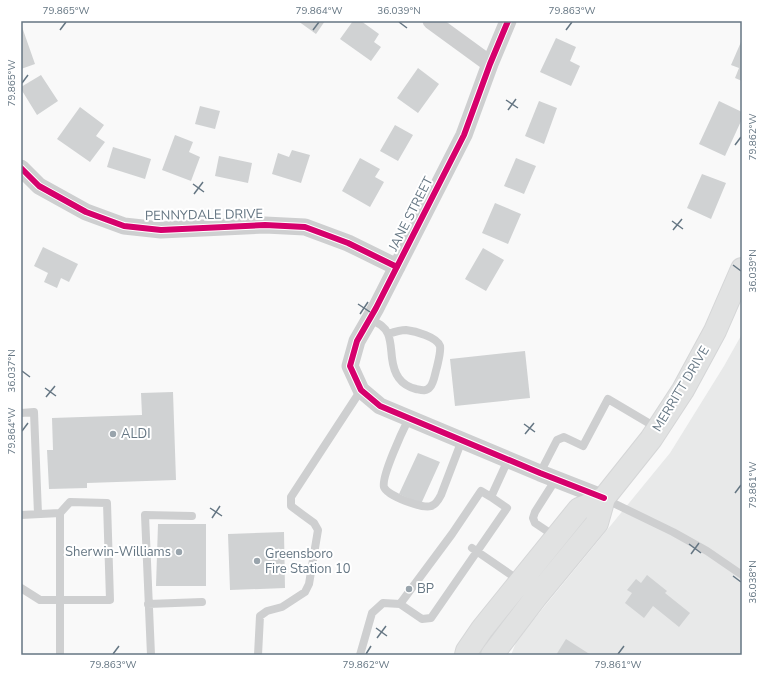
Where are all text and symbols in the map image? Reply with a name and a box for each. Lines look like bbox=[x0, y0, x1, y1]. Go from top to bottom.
text: 79.865°W bbox=[42, 4, 90, 18]
text: 79.864°W bbox=[295, 4, 343, 18]
text: 36.039°N bbox=[377, 4, 421, 18]
text: 79.863°W bbox=[548, 4, 596, 18]
text: 79.865°W bbox=[5, 59, 19, 107]
text: 79.862°W bbox=[746, 113, 760, 161]
street label: JANE STREET bbox=[384, 174, 438, 255]
street label: PENNYDALE DRIVE bbox=[145, 205, 263, 225]
text: 36.039°N bbox=[746, 249, 760, 293]
street label: MERRITT DRIVE bbox=[648, 343, 714, 435]
text: 36.037°N bbox=[5, 349, 19, 393]
text: 79.864°W bbox=[5, 407, 19, 455]
place label: ALDI bbox=[121, 425, 151, 443]
marker: ALDI bbox=[108, 429, 118, 439]
text: 79.861°W bbox=[746, 461, 760, 509]
place label: Sherwin-Williams bbox=[65, 543, 171, 561]
place label: Greensboro Fire Station 10 bbox=[265, 545, 351, 578]
marker: Sherwin-Williams bbox=[174, 547, 184, 557]
marker: Greensboro Fire Station 10 bbox=[252, 556, 262, 566]
text: 36.038°N bbox=[746, 560, 760, 604]
place label: BP bbox=[417, 580, 434, 598]
marker: BP bbox=[404, 584, 414, 594]
text: 79.863°W bbox=[89, 658, 137, 672]
text: 79.862°W bbox=[342, 658, 390, 672]
text: 79.861°W bbox=[594, 658, 642, 672]

